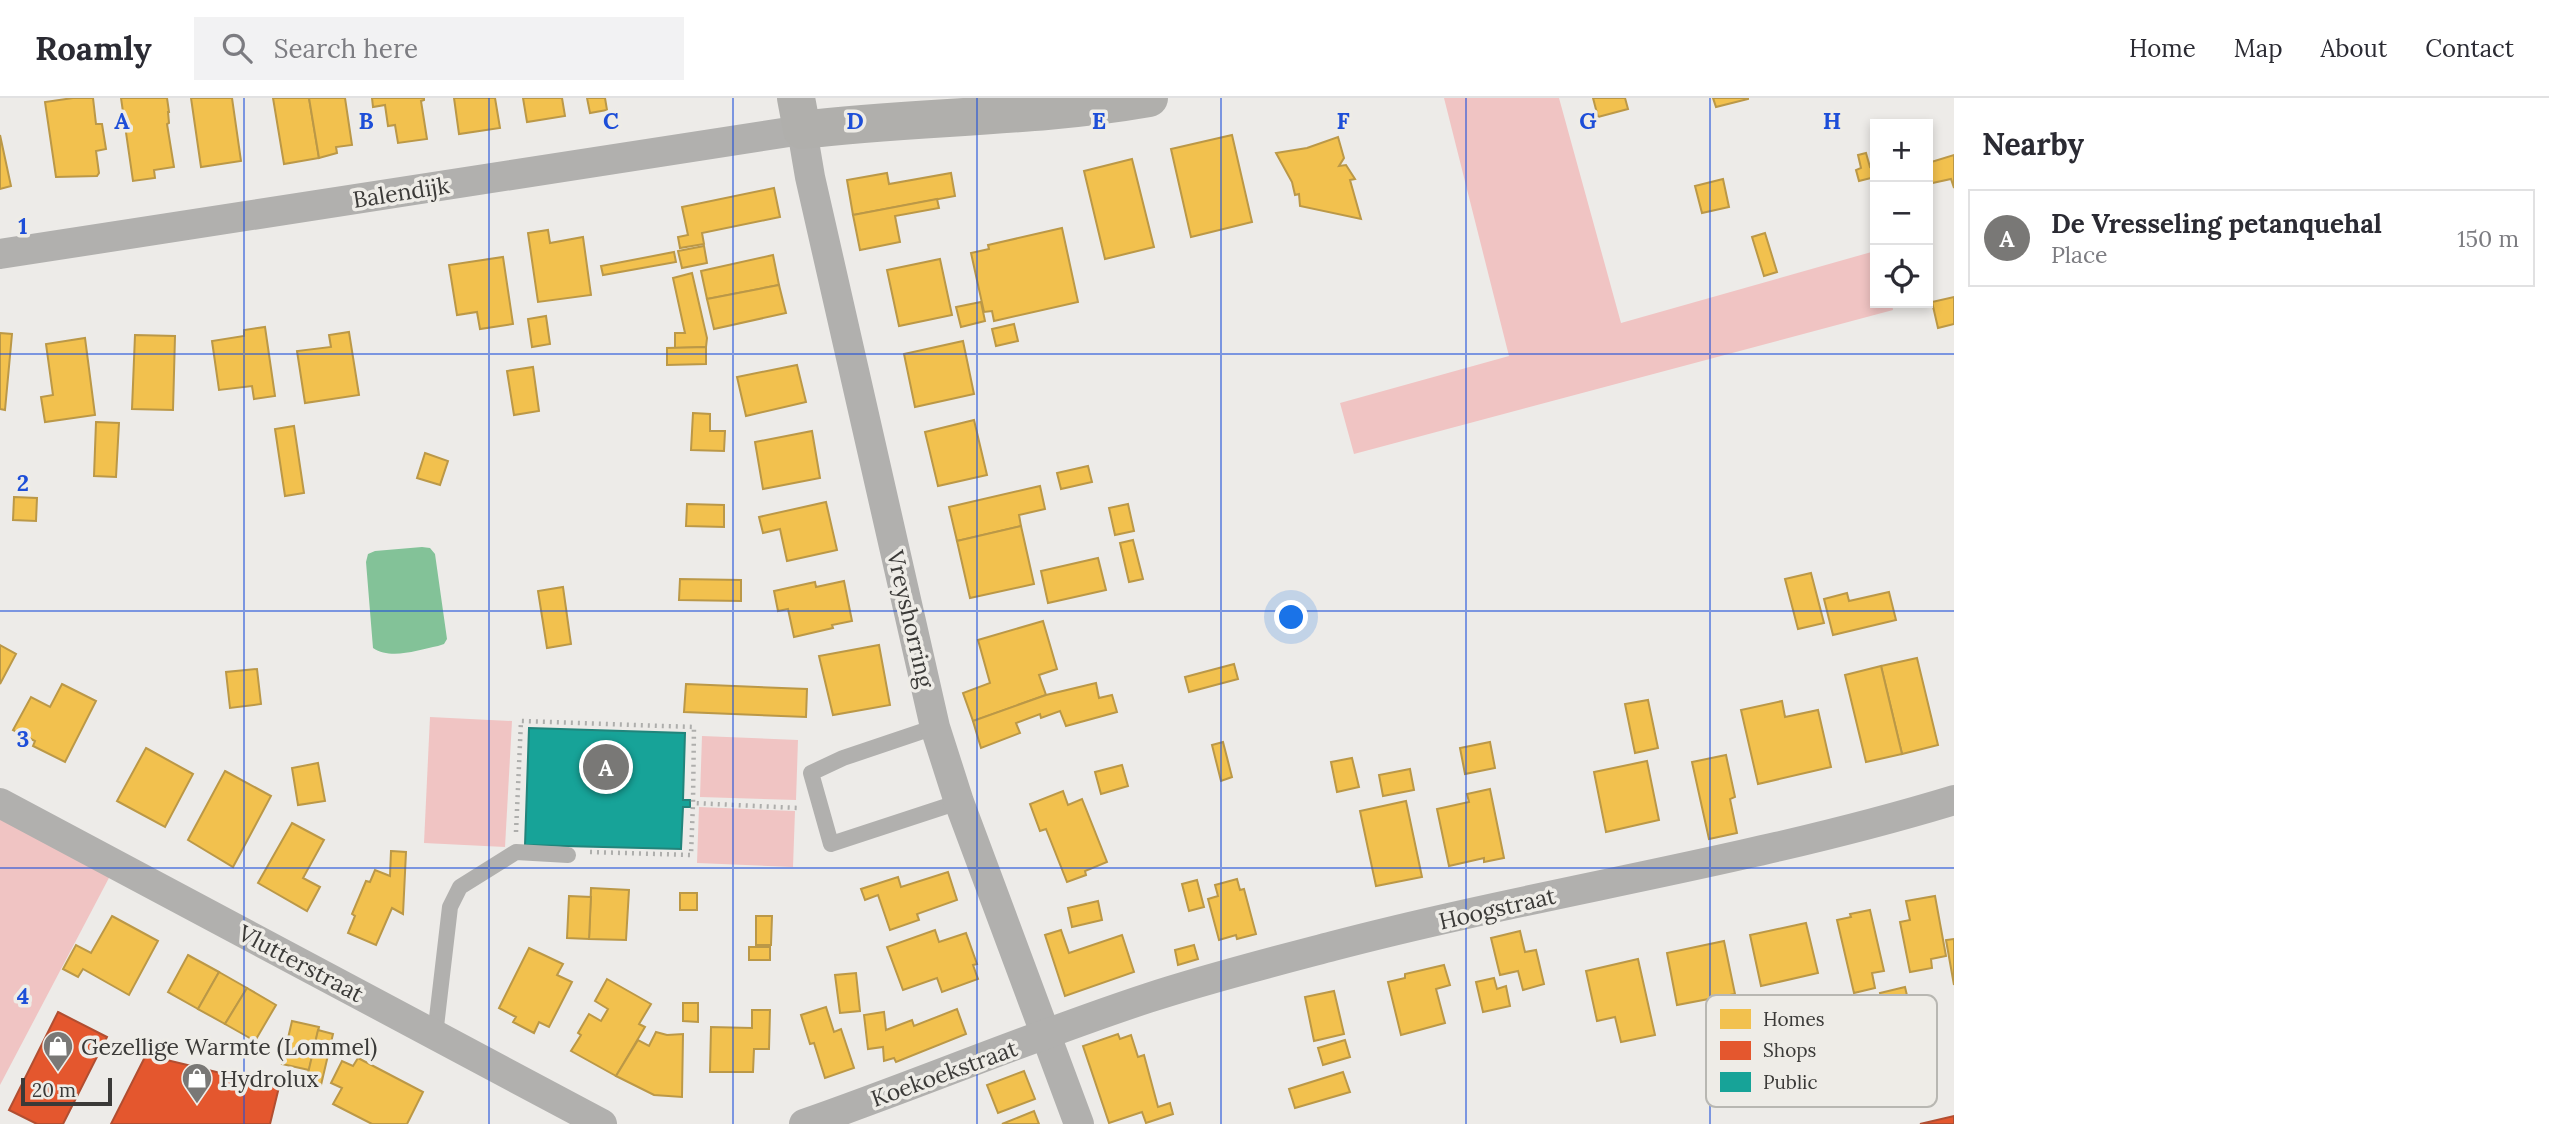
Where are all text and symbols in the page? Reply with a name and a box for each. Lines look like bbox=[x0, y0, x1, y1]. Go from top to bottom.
search box bbox=[194, 17, 684, 80]
text: Roamly bbox=[35, 27, 152, 69]
icon: search bbox=[218, 29, 256, 67]
text: Search here bbox=[274, 32, 418, 65]
text: Home bbox=[2129, 33, 2196, 64]
text: Map bbox=[2234, 33, 2283, 64]
text: About bbox=[2321, 33, 2387, 64]
text: Contact bbox=[2425, 33, 2514, 64]
text: A bbox=[114, 106, 130, 135]
text: B bbox=[358, 106, 374, 135]
text: C bbox=[603, 106, 619, 135]
text: D bbox=[846, 106, 864, 135]
text: E bbox=[1092, 106, 1106, 135]
text: F bbox=[1336, 106, 1350, 135]
text: G bbox=[1579, 106, 1597, 135]
text: H bbox=[1823, 106, 1841, 135]
map controls bbox=[1870, 119, 1933, 308]
button: + bbox=[1870, 119, 1933, 182]
text: Nearby bbox=[1982, 125, 2084, 163]
street label: Balendijk bbox=[351, 170, 452, 214]
button: − bbox=[1870, 182, 1933, 245]
text: De Vresseling petanquehal bbox=[2051, 207, 2382, 240]
text: 1 bbox=[18, 211, 28, 240]
text: A bbox=[1999, 224, 2015, 253]
text: 150 m bbox=[2457, 224, 2519, 253]
text: Place bbox=[2051, 240, 2108, 269]
button: locate bbox=[1870, 245, 1933, 308]
text: 2 bbox=[17, 468, 29, 497]
street label: Vreyshorring bbox=[881, 547, 941, 692]
your location bbox=[1274, 600, 1308, 634]
text: 3 bbox=[17, 724, 29, 753]
pin: A bbox=[583, 741, 629, 793]
street label: Hoogstraat bbox=[1436, 880, 1558, 936]
street label: Vlutterstraat bbox=[232, 917, 369, 1008]
text: 4 bbox=[17, 981, 29, 1010]
legend bbox=[1706, 995, 1937, 1107]
text: Homes bbox=[1763, 1007, 1825, 1031]
shop icon: Gezellige Warmte (Lommel) bbox=[41, 1029, 75, 1073]
place label: Gezellige Warmte (Lommel) bbox=[81, 1032, 377, 1062]
street label: Koekoekstraat bbox=[867, 1033, 1021, 1113]
text: Shops bbox=[1763, 1038, 1817, 1062]
shop icon: Hydrolux bbox=[180, 1061, 214, 1105]
place label: Hydrolux bbox=[220, 1064, 319, 1093]
text: Public bbox=[1763, 1070, 1818, 1094]
scale bar bbox=[21, 1075, 112, 1107]
text: 20 m bbox=[32, 1078, 76, 1102]

